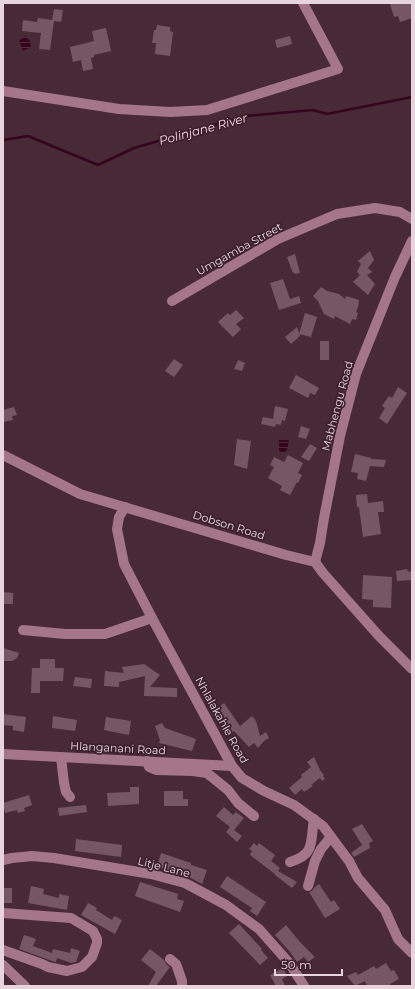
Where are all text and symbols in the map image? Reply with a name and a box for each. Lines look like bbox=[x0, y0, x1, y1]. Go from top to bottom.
water label: Polinjane River bbox=[157, 110, 249, 148]
street label: Umgamba Street bbox=[194, 219, 285, 278]
street label: Mabhengu Road bbox=[318, 359, 356, 453]
street label: Dobson Road bbox=[191, 507, 267, 543]
street label: Nhlalakahle Road bbox=[192, 674, 252, 766]
street label: Hlanganani Road bbox=[70, 739, 166, 757]
street label: Litje Lane bbox=[136, 854, 192, 880]
scale bar bbox=[275, 951, 342, 977]
text: 50 m bbox=[281, 957, 312, 972]

